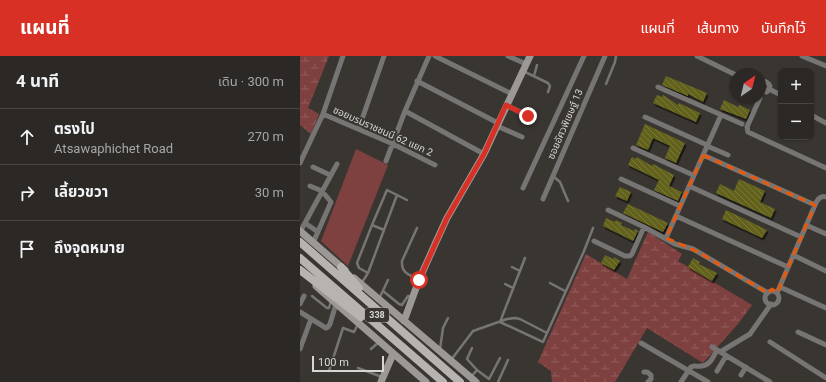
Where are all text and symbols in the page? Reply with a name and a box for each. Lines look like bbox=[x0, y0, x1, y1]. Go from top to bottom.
text: แผนที่ bbox=[20, 16, 70, 39]
text: แผนที่ bbox=[641, 20, 675, 36]
text: เส้นทาง bbox=[697, 20, 739, 36]
text: บันทึกไว้ bbox=[761, 20, 806, 36]
north arrow bbox=[730, 68, 766, 104]
map controls bbox=[778, 68, 814, 140]
button: + bbox=[778, 68, 814, 104]
text: 4 นาที bbox=[16, 71, 59, 91]
text: เดิน · 300 m bbox=[218, 74, 284, 89]
street label: ซอยอัศวพิเชษฐ์ 13 bbox=[545, 87, 585, 161]
street label: ซอยบรมราชชนนี 62 แยก 2 bbox=[331, 104, 435, 158]
button: − bbox=[778, 104, 814, 140]
route end bbox=[519, 107, 537, 125]
text: ตรงไป bbox=[54, 120, 95, 138]
icon: ahead bbox=[16, 126, 38, 148]
text: 270 m bbox=[247, 129, 284, 144]
text: Atsawaphichet Road bbox=[54, 141, 173, 156]
icon: right bbox=[16, 182, 38, 204]
text: เลี้ยวขวา bbox=[54, 183, 108, 201]
text: 30 m bbox=[255, 185, 284, 200]
icon: arrive bbox=[16, 238, 38, 260]
text: ถึงจุดหมาย bbox=[54, 239, 125, 257]
route start bbox=[410, 271, 428, 289]
road number: 338 bbox=[365, 308, 389, 322]
scale bar bbox=[312, 354, 384, 373]
text: 100 m bbox=[318, 356, 349, 369]

